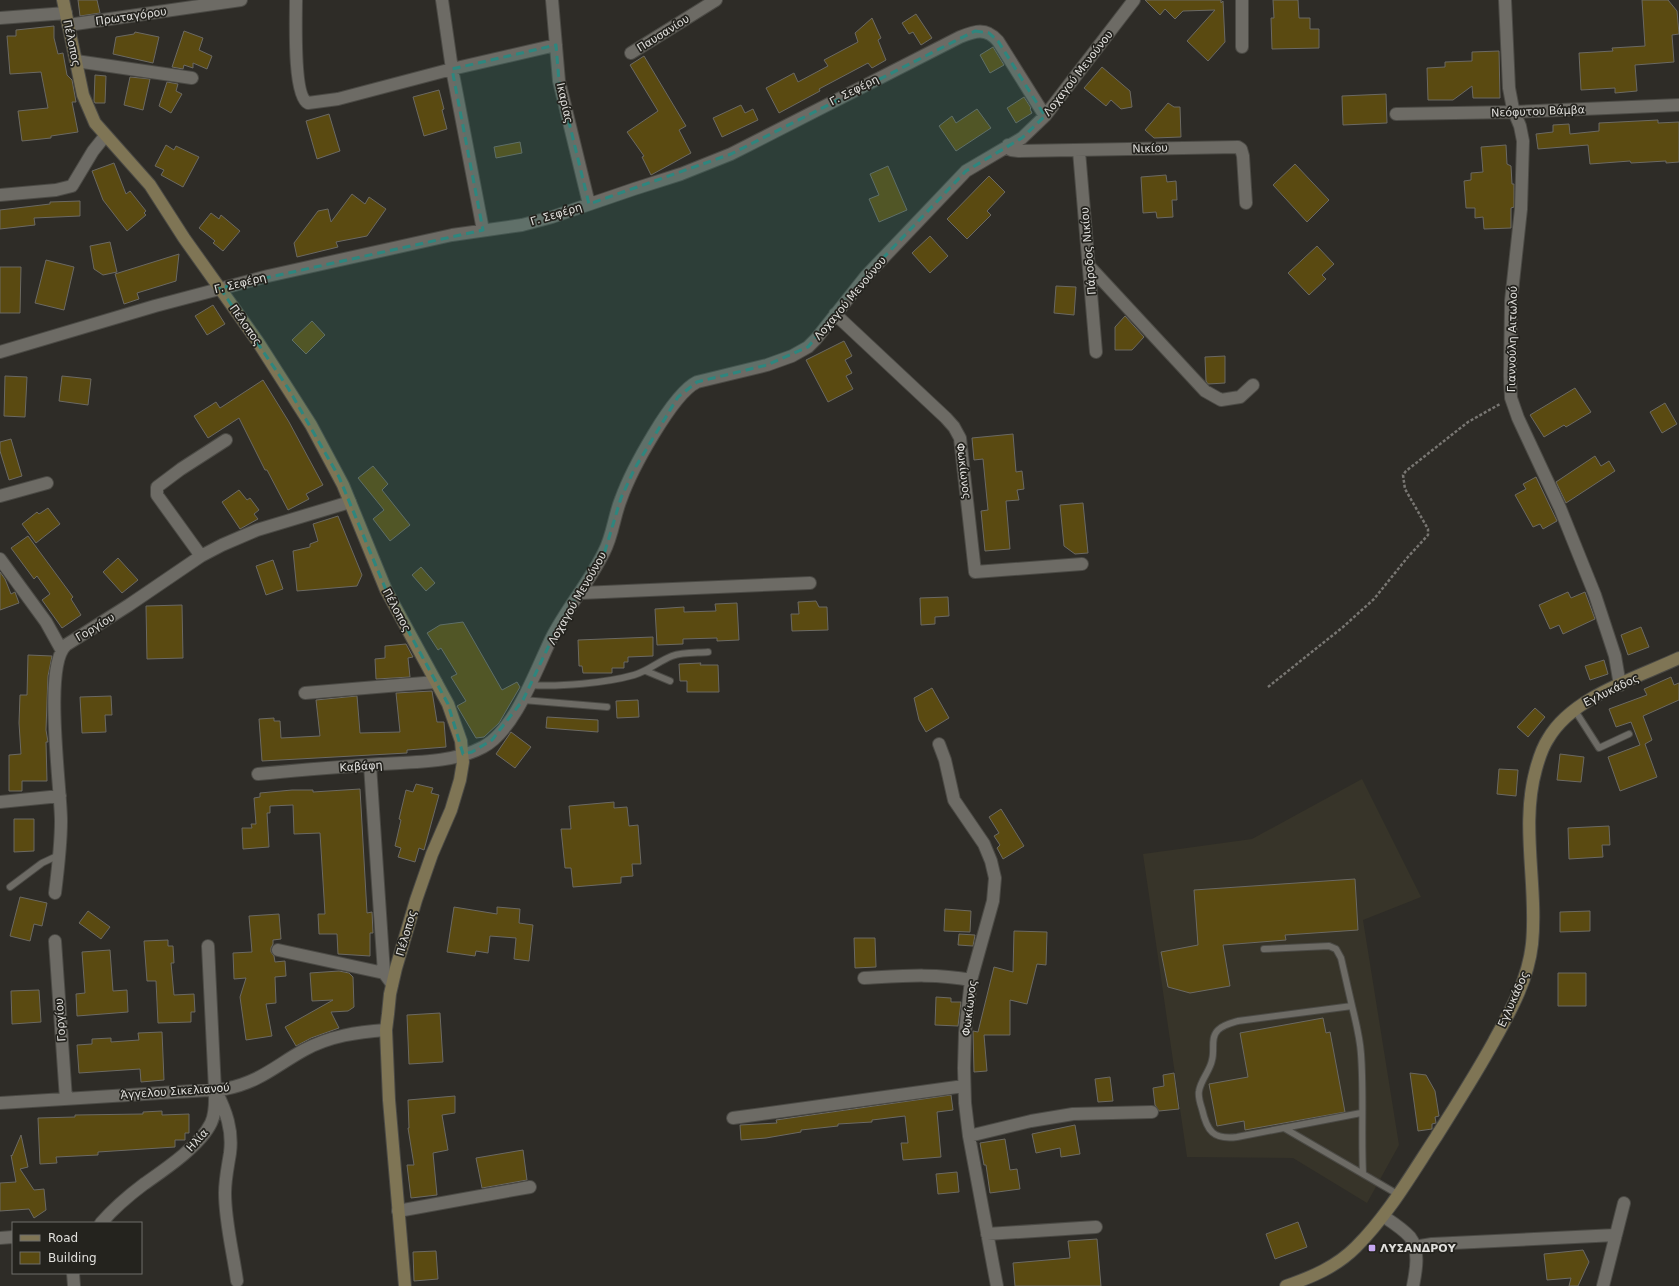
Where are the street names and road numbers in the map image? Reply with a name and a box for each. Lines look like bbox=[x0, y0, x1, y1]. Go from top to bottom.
street label: Πρωταγόρου bbox=[95, 5, 167, 28]
street label: Παυσανίου bbox=[635, 12, 692, 55]
street label: Πέλοπος bbox=[60, 19, 83, 68]
street label: Λοχαγού Μενούνου bbox=[1041, 28, 1116, 119]
street label: Γ. Σεφέρη bbox=[828, 73, 881, 108]
street label: Ικαρίας bbox=[554, 81, 576, 125]
street label: Νεόφυτου Βάμβα bbox=[1491, 103, 1585, 120]
street label: Νικίου bbox=[1132, 141, 1168, 156]
street label: Γ. Σεφέρη bbox=[529, 200, 583, 228]
street label: Πάροδος Νικίου bbox=[1078, 207, 1099, 295]
street label: Λοχαγού Μενούνου bbox=[812, 254, 889, 343]
street label: Γ. Σεφέρη bbox=[213, 271, 268, 296]
street label: Γιαννούλη Αιτωλού bbox=[1505, 286, 1520, 392]
street label: Πέλοπος bbox=[227, 302, 264, 348]
street label: Φωκίωνος bbox=[954, 442, 973, 500]
street label: Λοχαγού Μενούνου bbox=[546, 550, 609, 647]
street label: Πέλοπος bbox=[380, 586, 413, 634]
street label: Γοργίου bbox=[73, 611, 117, 644]
street label: Εγλυκάδος bbox=[1581, 671, 1641, 709]
street label: Καβάφη bbox=[339, 759, 383, 774]
street label: Πέλοπος bbox=[394, 909, 419, 958]
street label: Εγλυκάδος bbox=[1495, 969, 1532, 1029]
street label: Φωκίωνος bbox=[960, 979, 979, 1037]
street label: Γοργίου bbox=[53, 998, 68, 1042]
street label: Άγγελου Σικελιανού bbox=[120, 1081, 230, 1102]
street label: Ηλία bbox=[184, 1126, 211, 1154]

